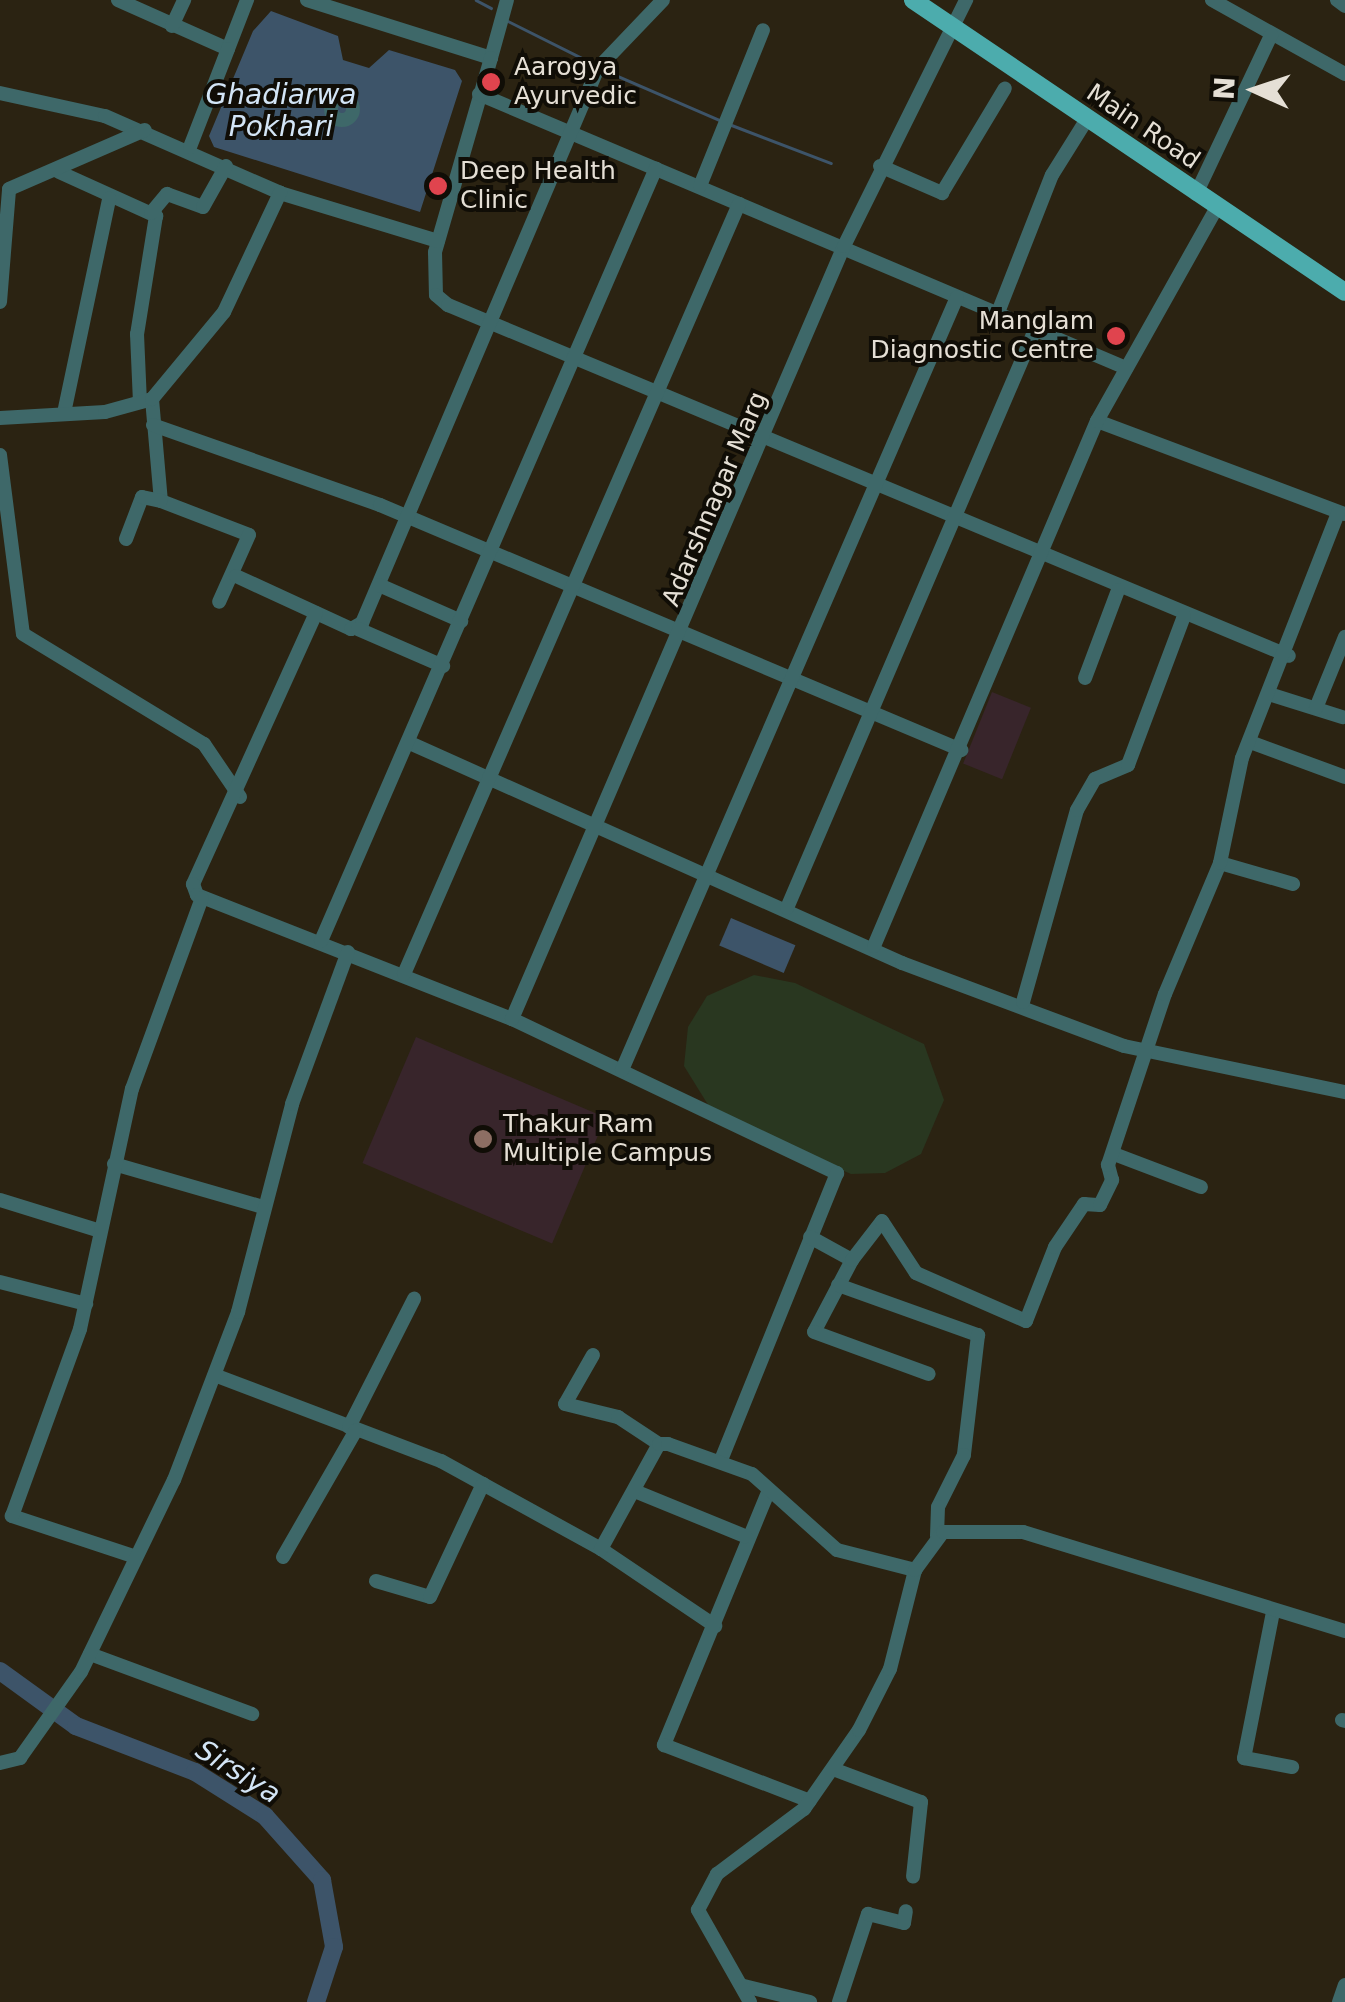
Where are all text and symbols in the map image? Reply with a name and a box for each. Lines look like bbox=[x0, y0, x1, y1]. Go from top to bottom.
north arrow bbox=[1205, 40, 1305, 140]
place label: Aarogya Ayurvedic bbox=[514, 53, 637, 112]
marker: Aarogya Ayurvedic bbox=[478, 69, 504, 95]
text: N bbox=[1207, 76, 1242, 101]
water label: Ghadiarwa Pokhari bbox=[206, 78, 356, 144]
street label: Main Road bbox=[1081, 78, 1205, 176]
place label: Deep Health Clinic bbox=[460, 157, 616, 216]
marker: Deep Health Clinic bbox=[425, 173, 451, 199]
place label: Manglam Diagnostic Centre bbox=[870, 307, 1094, 366]
marker: Manglam Diagnostic Centre bbox=[1103, 323, 1129, 349]
street label: Adarshnagar Marg bbox=[656, 387, 774, 611]
place label: Thakur Ram Multiple Campus bbox=[503, 1110, 712, 1169]
marker: Thakur Ram Multiple Campus bbox=[472, 1128, 494, 1150]
water label: Sirsiya bbox=[190, 1733, 286, 1811]

